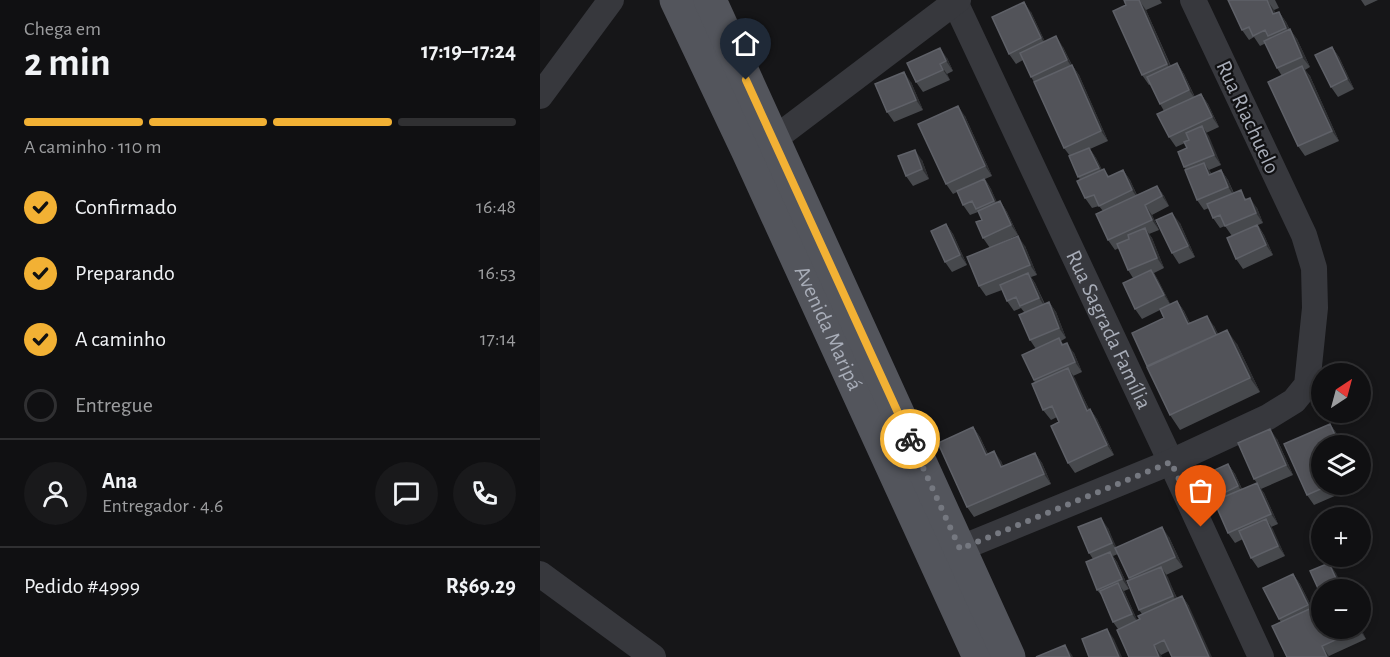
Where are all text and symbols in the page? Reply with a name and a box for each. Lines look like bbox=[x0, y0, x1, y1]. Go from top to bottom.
pin bbox=[720, 18, 771, 80]
text: Chega em bbox=[24, 19, 101, 39]
icon: home bbox=[729, 27, 762, 60]
text: 17:19–17:24 bbox=[421, 40, 516, 62]
text: 2 min bbox=[24, 44, 111, 83]
street label: Rua Riachuelo bbox=[1212, 57, 1284, 177]
text: A caminho · 110 m bbox=[24, 137, 162, 157]
icon: check bbox=[24, 191, 57, 224]
text: Confirmado bbox=[75, 196, 177, 218]
text: 16:48 bbox=[476, 197, 516, 217]
street label: Rua Sagrada Família bbox=[1062, 247, 1156, 413]
icon: check bbox=[24, 257, 57, 290]
text: Preparando bbox=[75, 262, 175, 284]
text: 16:53 bbox=[479, 263, 516, 283]
street label: Avenida Maripá bbox=[791, 263, 867, 394]
icon: check bbox=[24, 323, 57, 356]
text: A caminho bbox=[75, 328, 166, 350]
text: 17:14 bbox=[480, 329, 516, 349]
north arrow bbox=[1311, 363, 1371, 423]
map controls bbox=[1311, 363, 1371, 639]
text: Entregue bbox=[75, 394, 153, 416]
courier bbox=[880, 409, 940, 469]
icon: bike bbox=[894, 423, 927, 456]
button: layers bbox=[1311, 435, 1371, 495]
button: person bbox=[24, 462, 87, 525]
button: chat bbox=[375, 462, 438, 525]
button: phone bbox=[453, 462, 516, 525]
pin bbox=[1175, 465, 1226, 527]
text: Ana bbox=[102, 470, 137, 492]
icon: bag bbox=[1184, 474, 1217, 507]
text: Entregador · 4.6 bbox=[102, 496, 224, 516]
button: + bbox=[1311, 507, 1371, 567]
text: Pedido #4999 bbox=[24, 575, 140, 597]
text: R$69.29 bbox=[446, 575, 516, 597]
button: − bbox=[1311, 579, 1371, 639]

